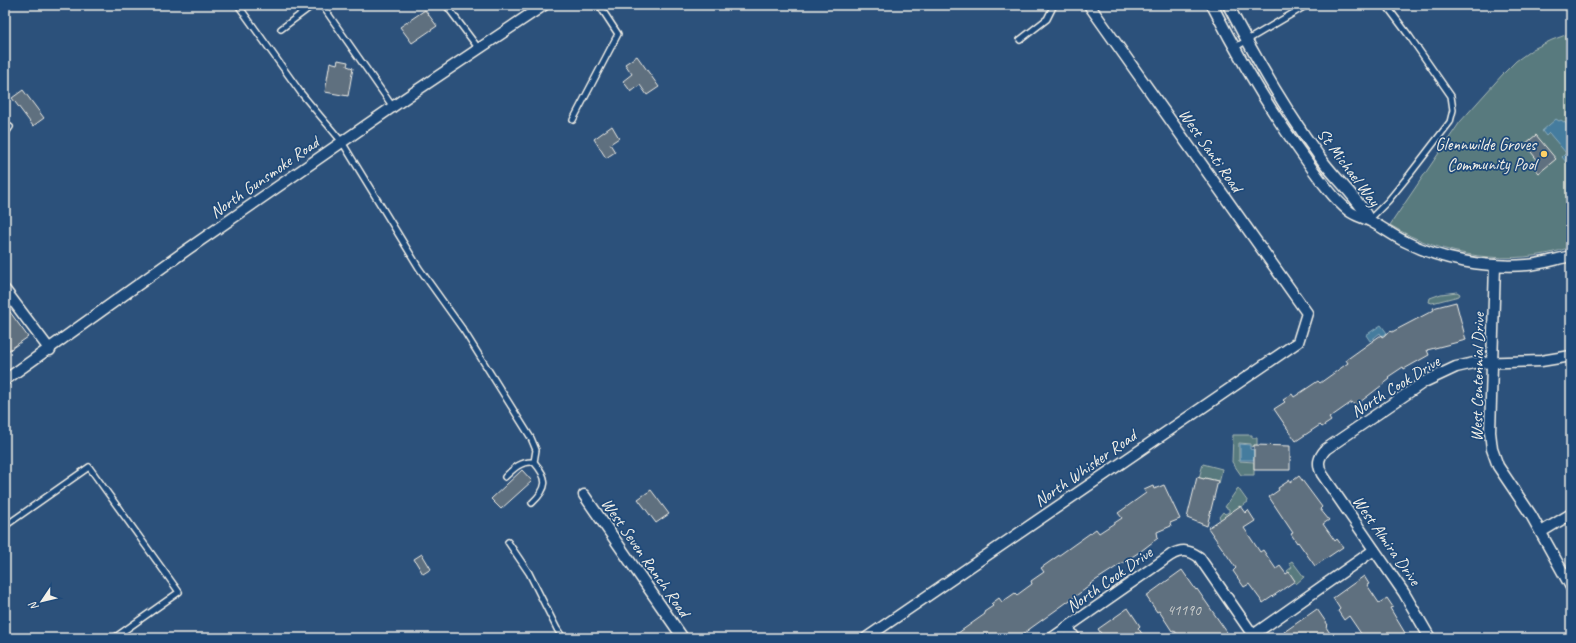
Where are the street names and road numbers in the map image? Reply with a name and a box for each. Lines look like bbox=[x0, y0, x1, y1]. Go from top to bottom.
street label: West Santi Road bbox=[1174, 105, 1249, 199]
street label: St Michael Way bbox=[1312, 124, 1385, 211]
street label: North Gunsmoke Road bbox=[206, 130, 325, 223]
street label: West Centennial Drive bbox=[1466, 311, 1489, 441]
street label: North Cook Drive bbox=[1347, 350, 1445, 422]
street label: North Whisker Road bbox=[1030, 424, 1143, 511]
street label: West Almira Drive bbox=[1348, 491, 1426, 590]
street label: West Seven Ranch Road bbox=[597, 494, 696, 624]
street label: North Cook Drive bbox=[1062, 541, 1158, 617]

